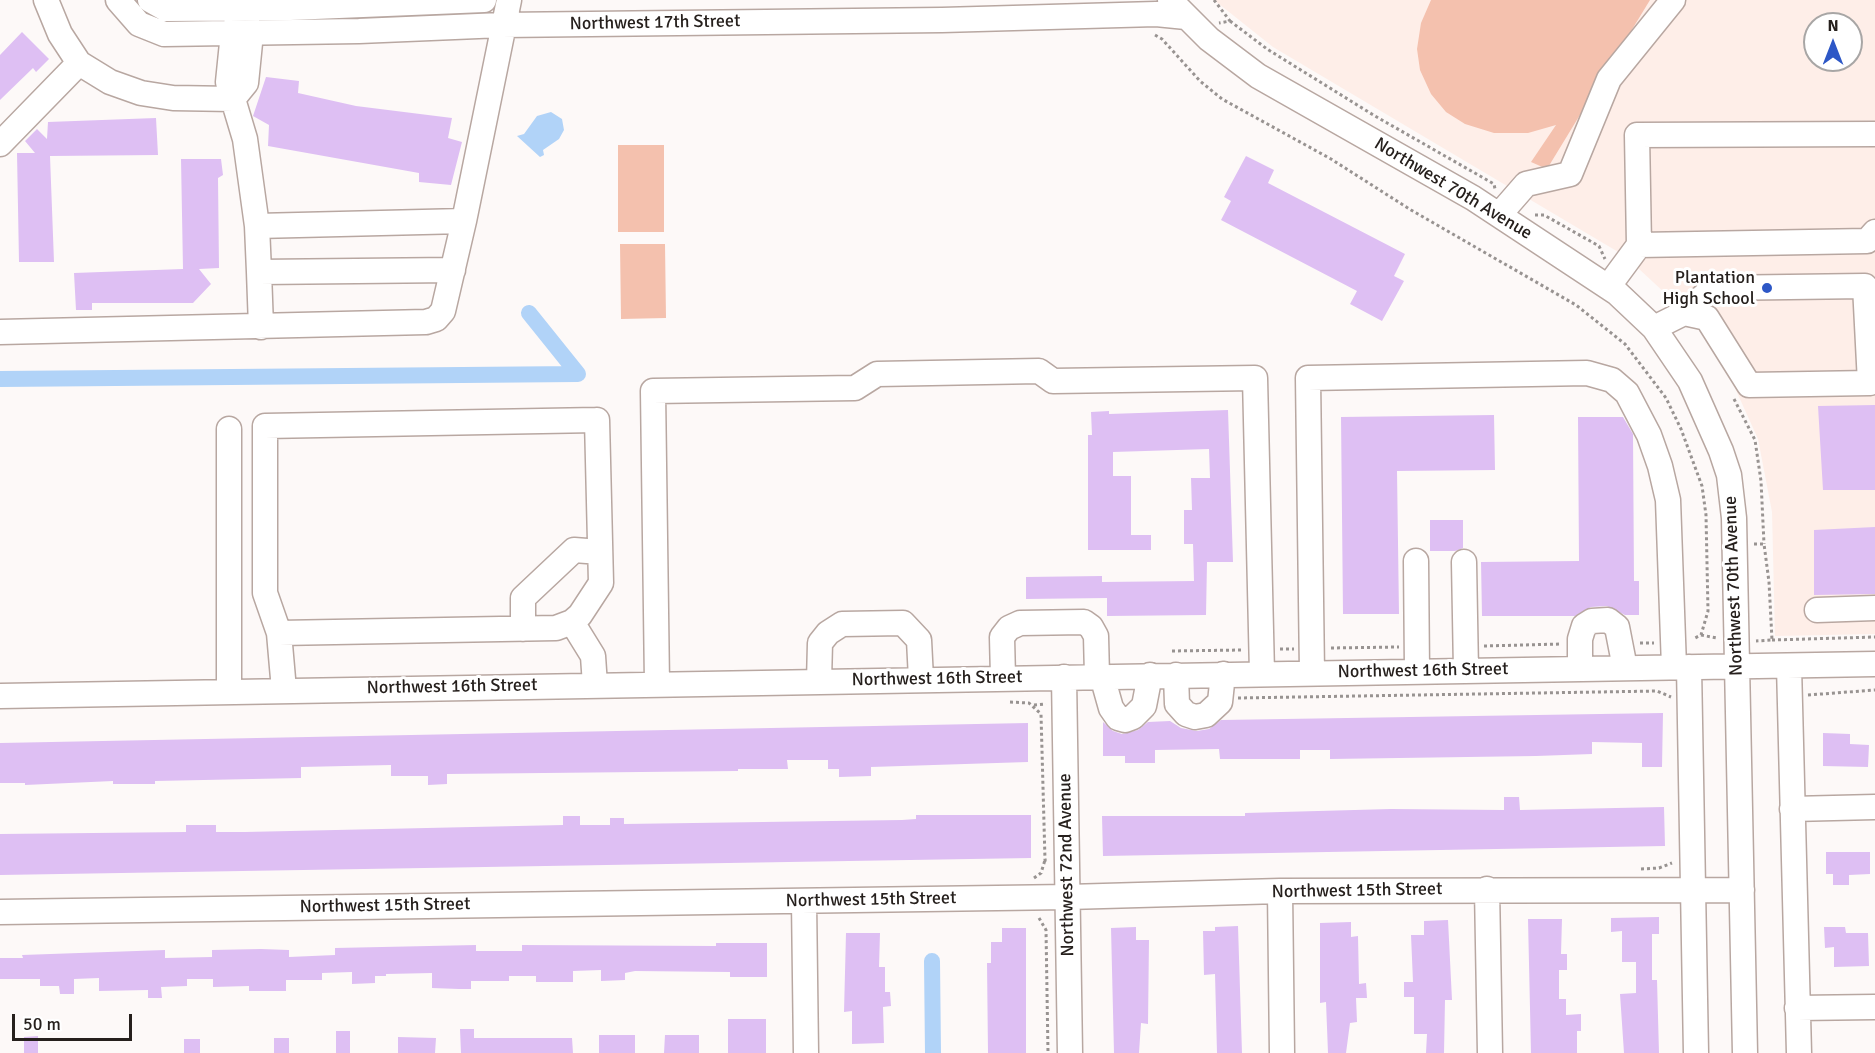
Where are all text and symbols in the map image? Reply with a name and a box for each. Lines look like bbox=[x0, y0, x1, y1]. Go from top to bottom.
street label: Northwest 17th Street bbox=[569, 11, 741, 35]
north arrow bbox=[1803, 12, 1863, 72]
text: N bbox=[1827, 16, 1839, 36]
street label: Northwest 70th Avenue bbox=[1370, 133, 1536, 245]
place label: Plantation High School bbox=[1662, 267, 1755, 310]
marker: Plantation High School bbox=[1760, 281, 1774, 295]
street label: Northwest 70th Avenue bbox=[1720, 496, 1748, 676]
street label: Northwest 16th Street bbox=[1337, 659, 1509, 683]
street label: Northwest 16th Street bbox=[851, 667, 1023, 691]
street label: Northwest 16th Street bbox=[366, 675, 538, 699]
street label: Northwest 72nd Avenue bbox=[1055, 773, 1079, 957]
street label: Northwest 15th Street bbox=[1271, 879, 1443, 903]
street label: Northwest 15th Street bbox=[785, 888, 957, 912]
street label: Northwest 15th Street bbox=[299, 894, 471, 918]
scale bar bbox=[15, 1002, 135, 1040]
text: 50 m bbox=[23, 1013, 61, 1035]

